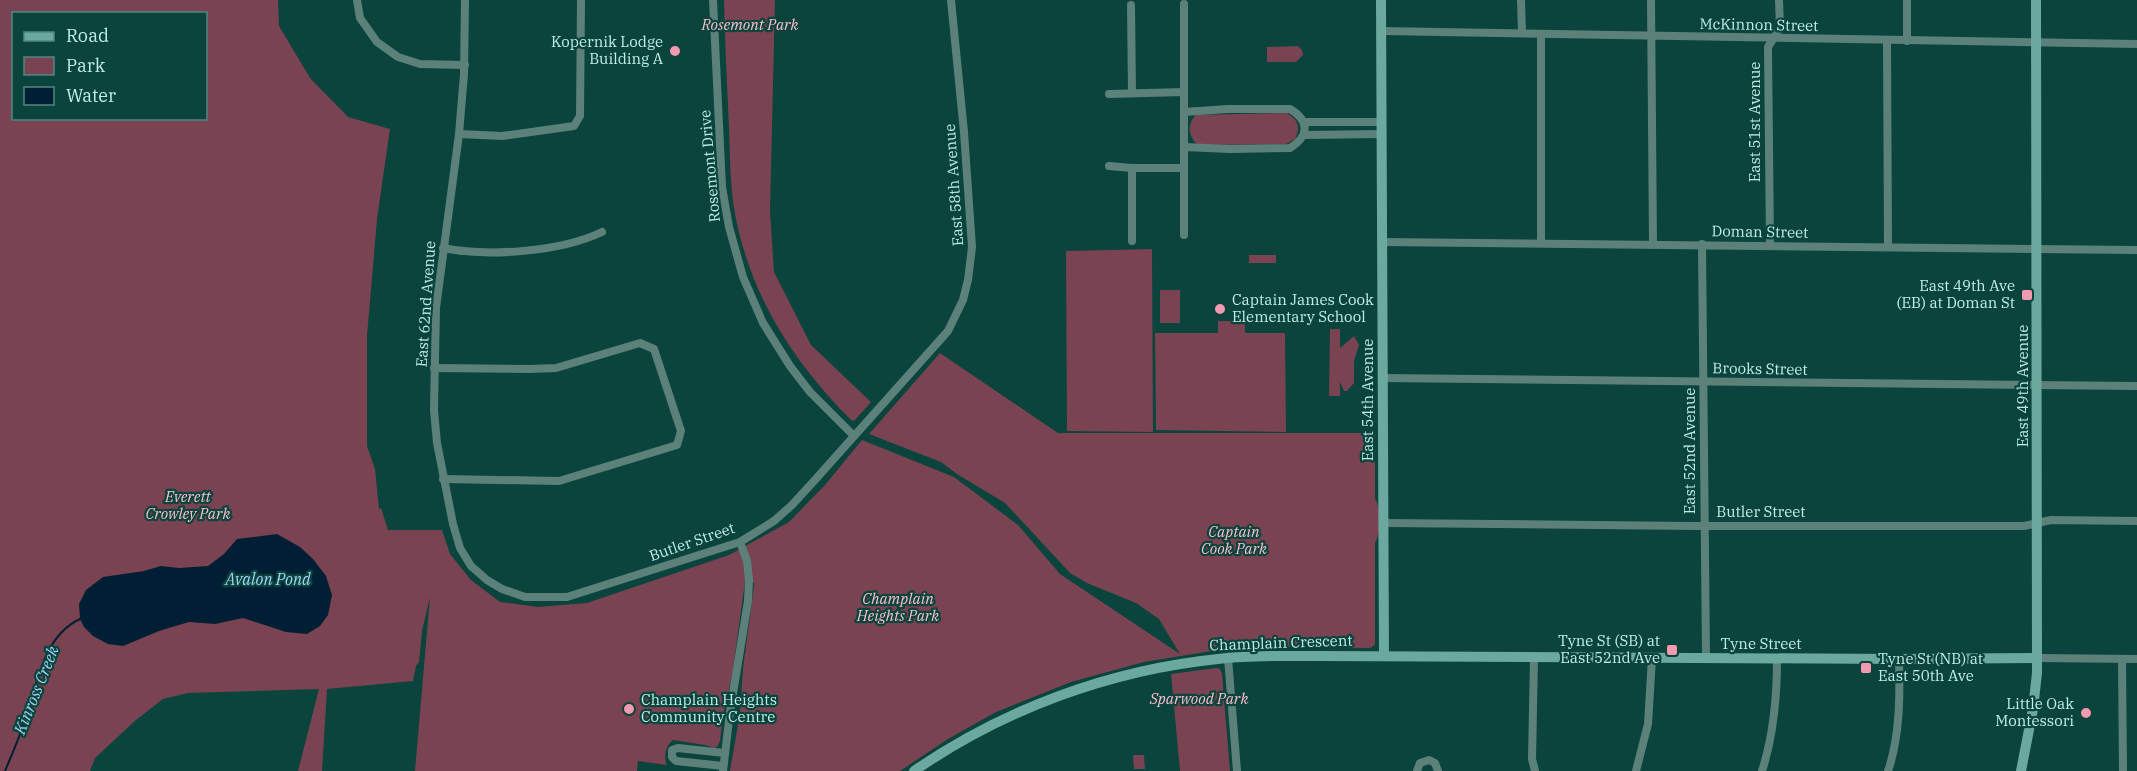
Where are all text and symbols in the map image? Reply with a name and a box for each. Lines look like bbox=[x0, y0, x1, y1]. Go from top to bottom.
legend bbox=[12, 12, 207, 120]
street label: McKinnon Street bbox=[1699, 14, 1819, 35]
park label: Rosemont Park bbox=[700, 15, 799, 34]
text: Road bbox=[66, 24, 109, 47]
place label: Kopernik Lodge Building A bbox=[551, 32, 664, 68]
marker: Kopernik Lodge Building A bbox=[668, 44, 682, 58]
text: Park bbox=[66, 54, 106, 77]
street label: East 51st Avenue bbox=[1745, 62, 1764, 182]
text: Water bbox=[66, 84, 116, 107]
street label: Rosemont Drive bbox=[695, 109, 724, 223]
street label: East 58th Avenue bbox=[940, 123, 967, 247]
street label: Doman Street bbox=[1711, 221, 1809, 242]
street label: East 62nd Avenue bbox=[412, 240, 439, 368]
place label: East 49th Ave (EB) at Doman St bbox=[1896, 276, 2015, 312]
marker: East 49th Ave (EB) at Doman St bbox=[2020, 288, 2034, 302]
place label: Captain James Cook Elementary School bbox=[1232, 290, 1374, 326]
marker: Captain James Cook Elementary School bbox=[1213, 302, 1227, 316]
street label: East 49th Avenue bbox=[2013, 325, 2032, 447]
street label: East 54th Avenue bbox=[1358, 339, 1377, 461]
street label: Brooks Street bbox=[1712, 358, 1808, 379]
street label: East 52nd Avenue bbox=[1680, 388, 1699, 514]
park label: Everett Crowley Park bbox=[145, 487, 231, 523]
street label: Butler Street bbox=[1716, 502, 1806, 521]
street label: Butler Street bbox=[647, 518, 737, 565]
park label: Captain Cook Park bbox=[1201, 522, 1267, 558]
water label: Avalon Pond bbox=[224, 569, 311, 589]
park label: Champlain Heights Park bbox=[856, 589, 939, 625]
street label: Champlain Crescent bbox=[1209, 631, 1353, 654]
place label: Tyne St (SB) at East 52nd Ave bbox=[1558, 631, 1660, 667]
street label: Tyne Street bbox=[1720, 634, 1802, 653]
water label: Kinross Creek bbox=[9, 643, 63, 738]
marker: Tyne St (SB) at East 52nd Ave bbox=[1665, 643, 1679, 657]
place label: Tyne St (NB) at East 50th Ave bbox=[1878, 649, 1983, 685]
marker: Tyne St (NB) at East 50th Ave bbox=[1859, 661, 1873, 675]
park label: Sparwood Park bbox=[1149, 689, 1248, 708]
place label: Champlain Heights Community Centre bbox=[641, 690, 777, 726]
place label: Little Oak Montessori bbox=[1995, 694, 2074, 730]
marker: Champlain Heights Community Centre bbox=[622, 702, 636, 716]
marker: Little Oak Montessori bbox=[2079, 706, 2093, 720]

